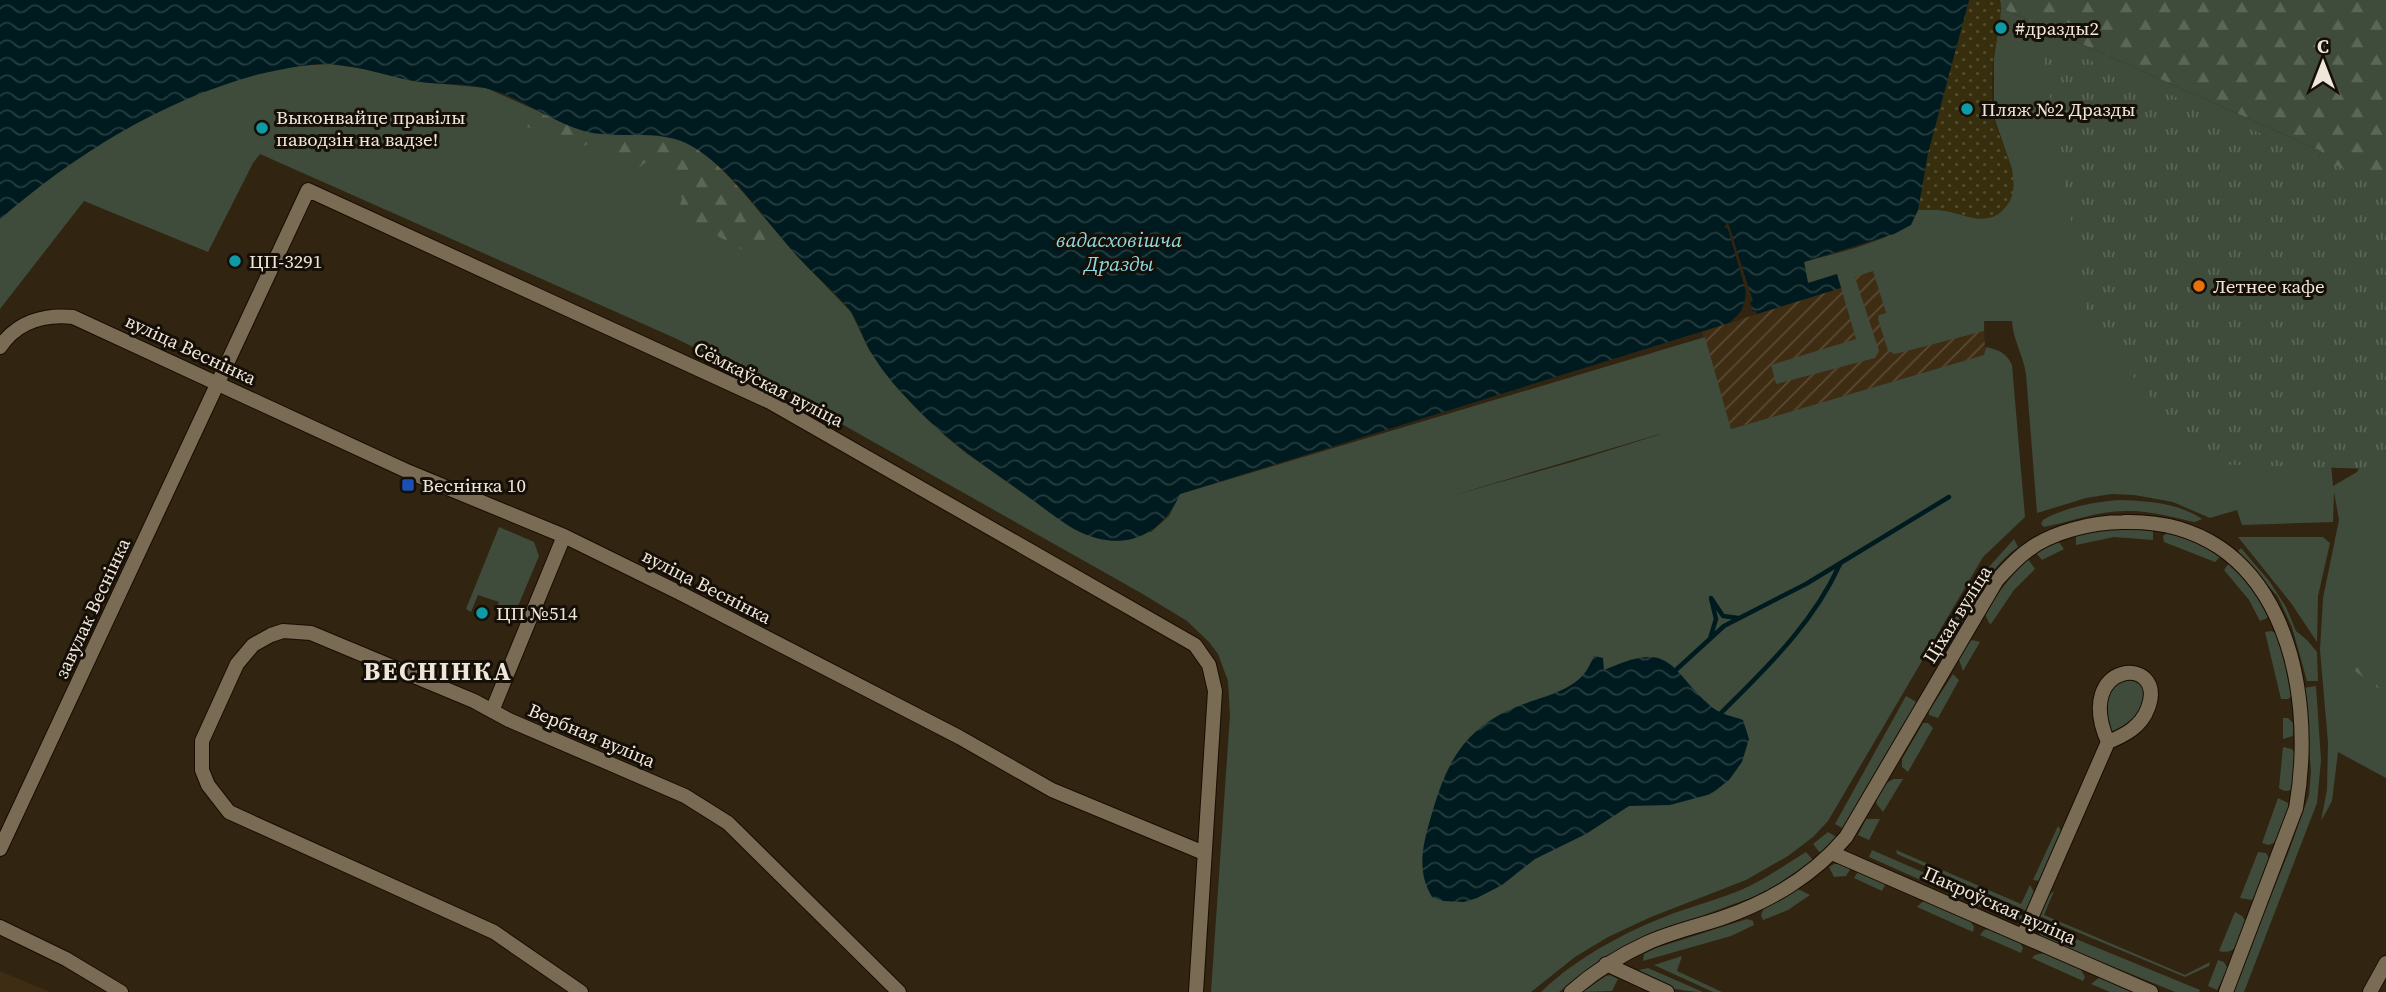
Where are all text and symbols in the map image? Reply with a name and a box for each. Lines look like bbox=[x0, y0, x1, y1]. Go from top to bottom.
place label: #дразды2 bbox=[2015, 15, 2099, 41]
marker: #дразды2 bbox=[1993, 20, 2009, 36]
north arrow bbox=[2288, 28, 2358, 98]
text: С bbox=[2317, 33, 2329, 59]
place label: Пляж №2 Дразды bbox=[1981, 96, 2136, 122]
marker: Пляж №2 Дразды bbox=[1959, 101, 1975, 117]
place label: Выконвайце правілы паводзін на вадзе! bbox=[276, 104, 465, 152]
marker: Выконвайце правілы паводзін на вадзе! bbox=[254, 120, 270, 136]
water label: вадасховішча Дразды bbox=[1056, 225, 1182, 278]
place label: ЦП-3291 bbox=[249, 248, 322, 274]
marker: ЦП-3291 bbox=[227, 253, 243, 269]
place label: Летнее кафе bbox=[2213, 273, 2325, 299]
marker: Летнее кафе bbox=[2191, 278, 2207, 294]
street label: вуліца Веснінка bbox=[121, 307, 261, 391]
street label: Сёмкаўская вуліца bbox=[689, 335, 849, 433]
place label: Веснінка 10 bbox=[422, 472, 526, 498]
marker: Веснінка 10 bbox=[400, 477, 416, 493]
street label: завулак Веснінка bbox=[48, 533, 136, 683]
street label: вуліца Веснінка bbox=[638, 542, 776, 630]
street label: Ціхая вуліца bbox=[1917, 560, 1998, 668]
place label: ЦП №514 bbox=[496, 600, 578, 626]
marker: ЦП №514 bbox=[474, 605, 490, 621]
district label: ВЕСНІНКА bbox=[363, 653, 513, 689]
street label: Вербная вуліца bbox=[524, 697, 660, 774]
street label: Пакроўская вуліца bbox=[1919, 860, 2081, 951]

